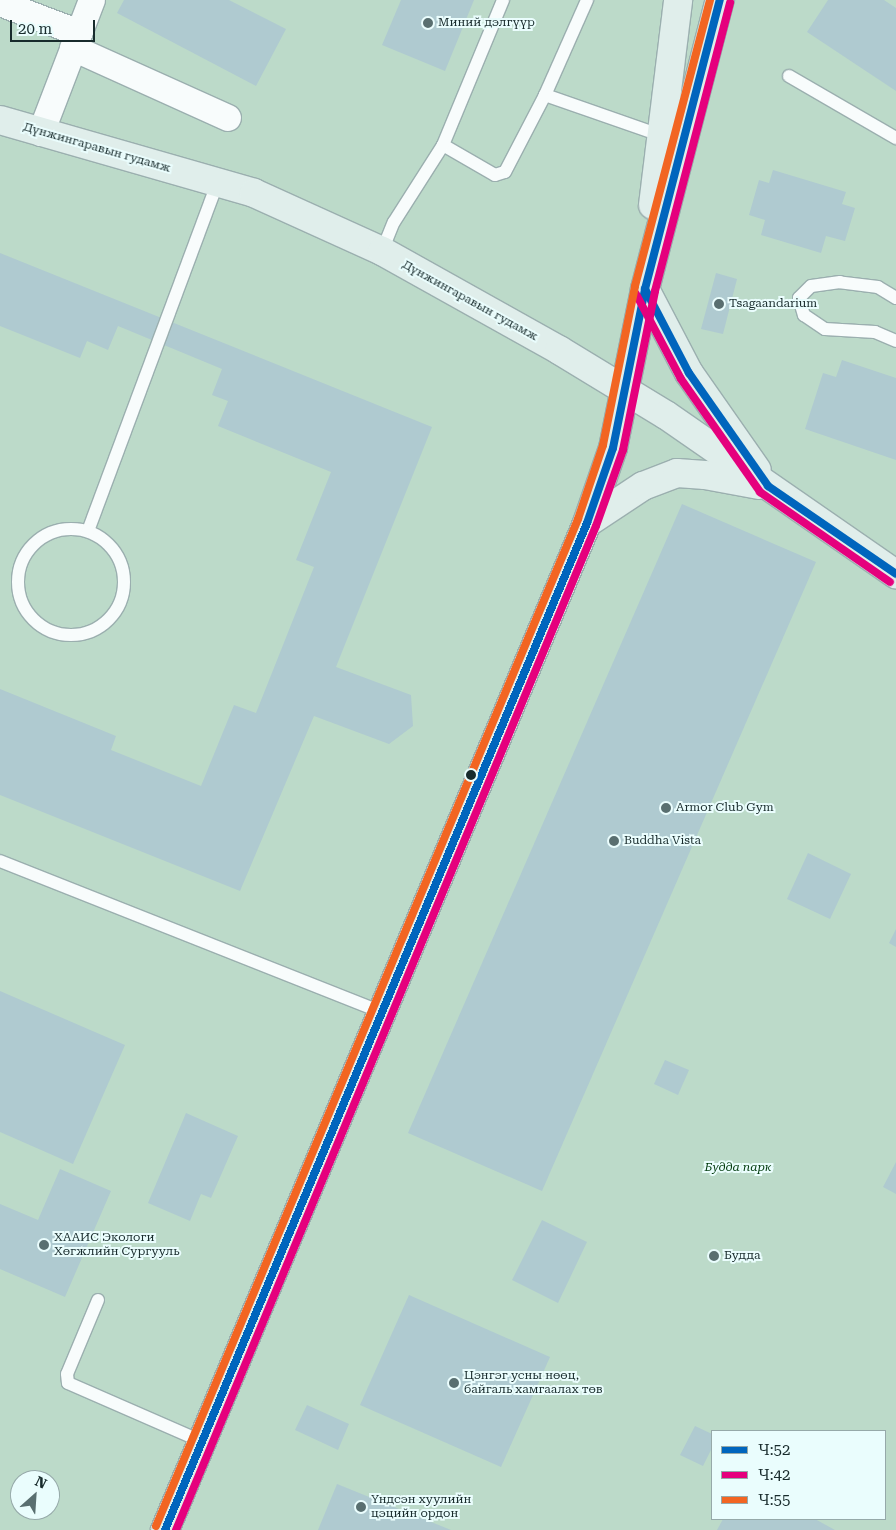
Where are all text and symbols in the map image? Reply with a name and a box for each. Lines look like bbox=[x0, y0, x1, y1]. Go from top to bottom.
scale bar bbox=[12, 10, 98, 42]
place label: Миний дэлгүүр bbox=[438, 16, 535, 30]
marker: Миний дэлгүүр bbox=[422, 17, 434, 29]
text: 20 m bbox=[18, 20, 52, 38]
street label: Дүнжингаравын гудамж bbox=[22, 120, 172, 176]
street label: Дүнжингаравын гудамж bbox=[400, 258, 540, 344]
place label: Tsagaandarium bbox=[729, 297, 817, 311]
marker: Tsagaandarium bbox=[713, 298, 725, 310]
unlabelled marker bbox=[466, 770, 476, 780]
place label: Armor Club Gym bbox=[676, 801, 774, 815]
marker: Armor Club Gym bbox=[660, 802, 672, 814]
place label: Buddha Vista bbox=[624, 834, 701, 848]
marker: Buddha Vista bbox=[608, 835, 620, 847]
park label: Будда парк bbox=[705, 1161, 771, 1175]
place label: ХААИС Экологи Хөгжлийн Сургууль bbox=[54, 1231, 180, 1259]
marker: ХААИС Экологи Хөгжлийн Сургууль bbox=[38, 1239, 50, 1251]
place label: Будда bbox=[724, 1249, 760, 1263]
marker: Будда bbox=[708, 1250, 720, 1262]
place label: Цэнгэг усны нөөц, байгаль хамгаалах төв bbox=[464, 1369, 603, 1397]
marker: Цэнгэг усны нөөц, байгаль хамгаалах төв bbox=[448, 1377, 460, 1389]
legend bbox=[711, 1430, 886, 1520]
text: Ч:52 bbox=[758, 1441, 790, 1459]
text: Ч:42 bbox=[758, 1466, 790, 1484]
north arrow bbox=[10, 1470, 60, 1520]
text: N bbox=[33, 1473, 49, 1492]
text: Ч:55 bbox=[758, 1491, 790, 1509]
place label: Үндсэн хуулийн цэцийн ордон bbox=[371, 1493, 471, 1521]
marker: Үндсэн хуулийн цэцийн ордон bbox=[355, 1501, 367, 1513]

